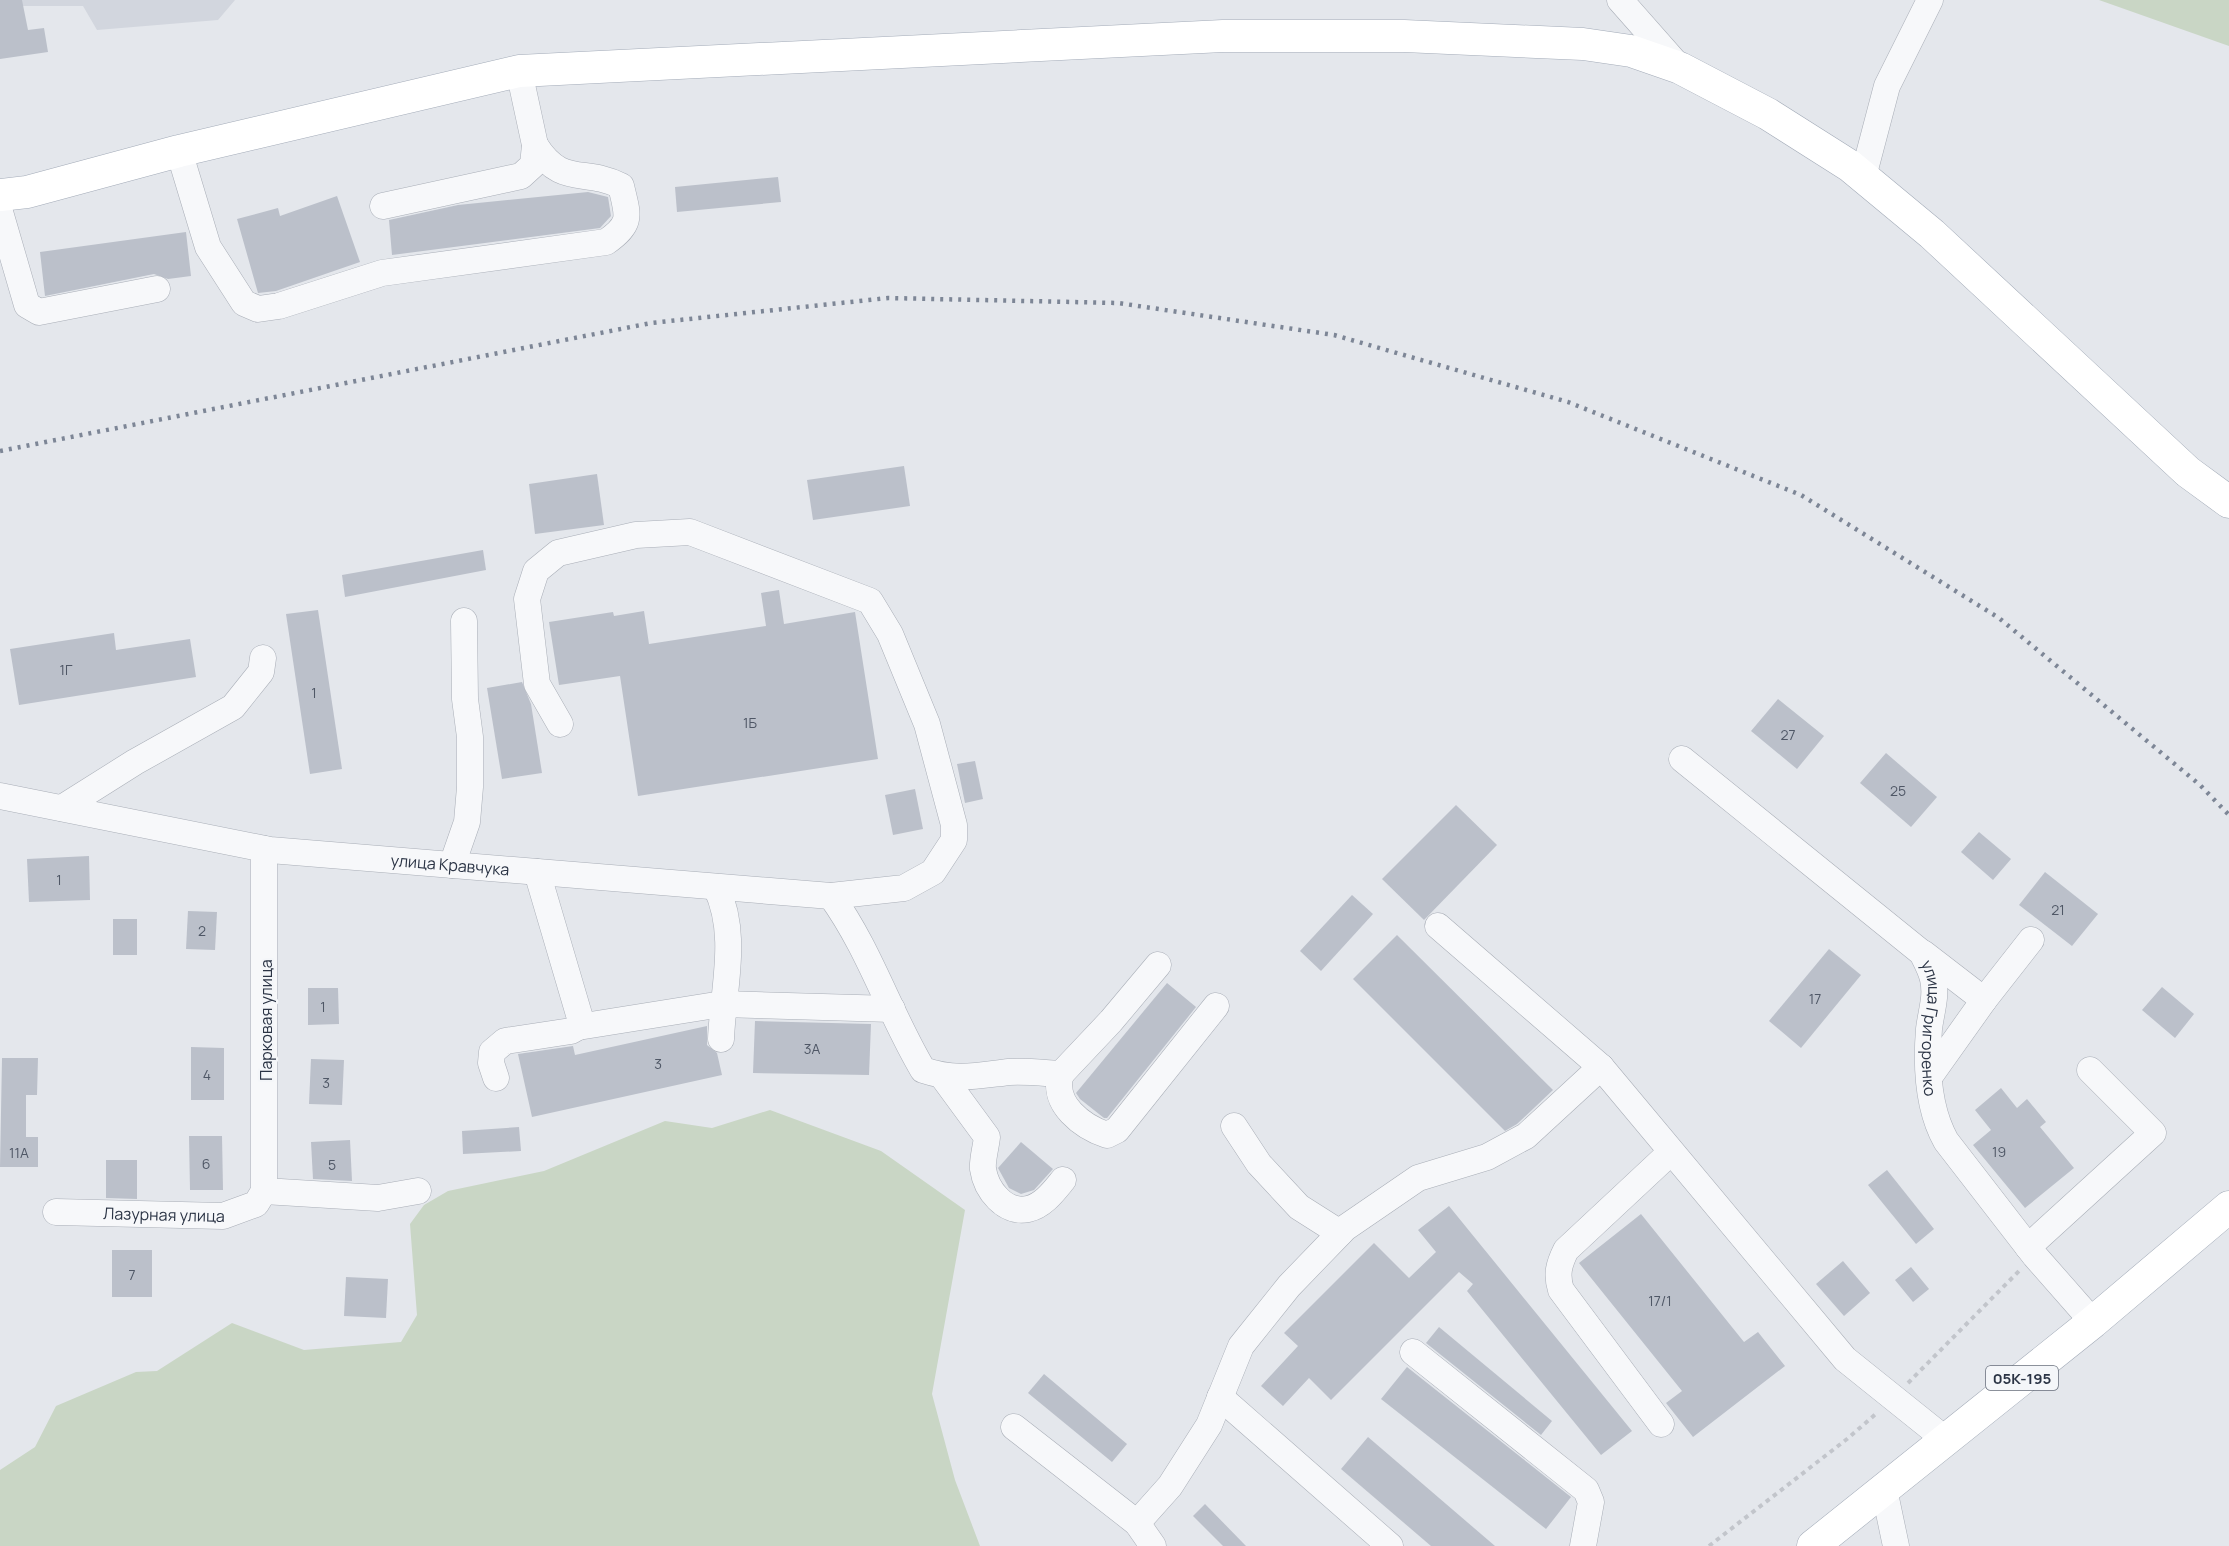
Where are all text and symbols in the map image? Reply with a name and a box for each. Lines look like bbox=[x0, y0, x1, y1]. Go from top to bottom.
house number: 1Г bbox=[60, 660, 73, 679]
house number: 1 bbox=[311, 683, 317, 702]
house number: 1Б bbox=[743, 713, 757, 732]
house number: 27 bbox=[1780, 725, 1796, 744]
house number: 25 bbox=[1890, 781, 1906, 800]
street label: улица Кравчука bbox=[390, 849, 510, 881]
house number: 1 bbox=[56, 870, 62, 889]
house number: 21 bbox=[2051, 900, 2065, 919]
house number: 2 bbox=[198, 921, 206, 940]
street label: улица Григоренко bbox=[1916, 956, 1945, 1098]
street label: Парковая улица bbox=[255, 959, 277, 1081]
house number: 17 bbox=[1809, 989, 1821, 1008]
house number: 1 bbox=[320, 997, 326, 1016]
house number: 3А bbox=[804, 1039, 820, 1058]
house number: 3 bbox=[654, 1054, 662, 1073]
house number: 4 bbox=[203, 1065, 211, 1084]
house number: 3 bbox=[322, 1073, 330, 1092]
house number: 19 bbox=[1992, 1142, 2006, 1161]
house number: 11А bbox=[9, 1143, 29, 1162]
house number: 6 bbox=[202, 1154, 210, 1173]
house number: 5 bbox=[328, 1155, 336, 1174]
street label: Лазурная улица bbox=[103, 1202, 225, 1227]
house number: 7 bbox=[128, 1265, 136, 1284]
house number: 17/1 bbox=[1648, 1291, 1672, 1310]
road number: 05К-195 bbox=[1986, 1366, 2058, 1390]

